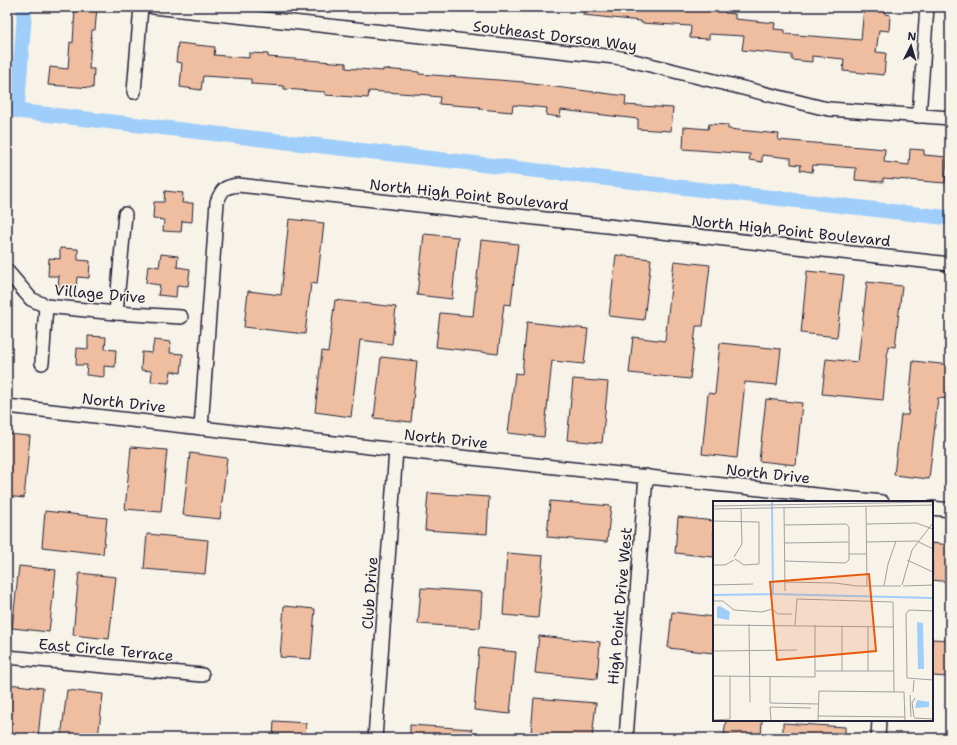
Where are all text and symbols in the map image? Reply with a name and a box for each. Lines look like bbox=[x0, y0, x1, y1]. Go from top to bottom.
street label: Southeast Dorson Way bbox=[472, 16, 638, 56]
north arrow bbox=[891, 26, 931, 66]
text: N bbox=[907, 29, 917, 44]
street label: North High Point Boulevard bbox=[368, 175, 570, 215]
street label: North High Point Boulevard bbox=[690, 211, 892, 251]
street label: Village Drive bbox=[53, 280, 147, 308]
street label: North Drive bbox=[81, 389, 167, 417]
street label: North Drive bbox=[403, 425, 489, 453]
street label: North Drive bbox=[725, 460, 811, 488]
inset map bbox=[713, 501, 933, 721]
street label: High Point Drive West bbox=[603, 526, 637, 686]
street label: Club Drive bbox=[357, 556, 383, 630]
street label: East Circle Terrace bbox=[38, 634, 174, 666]

